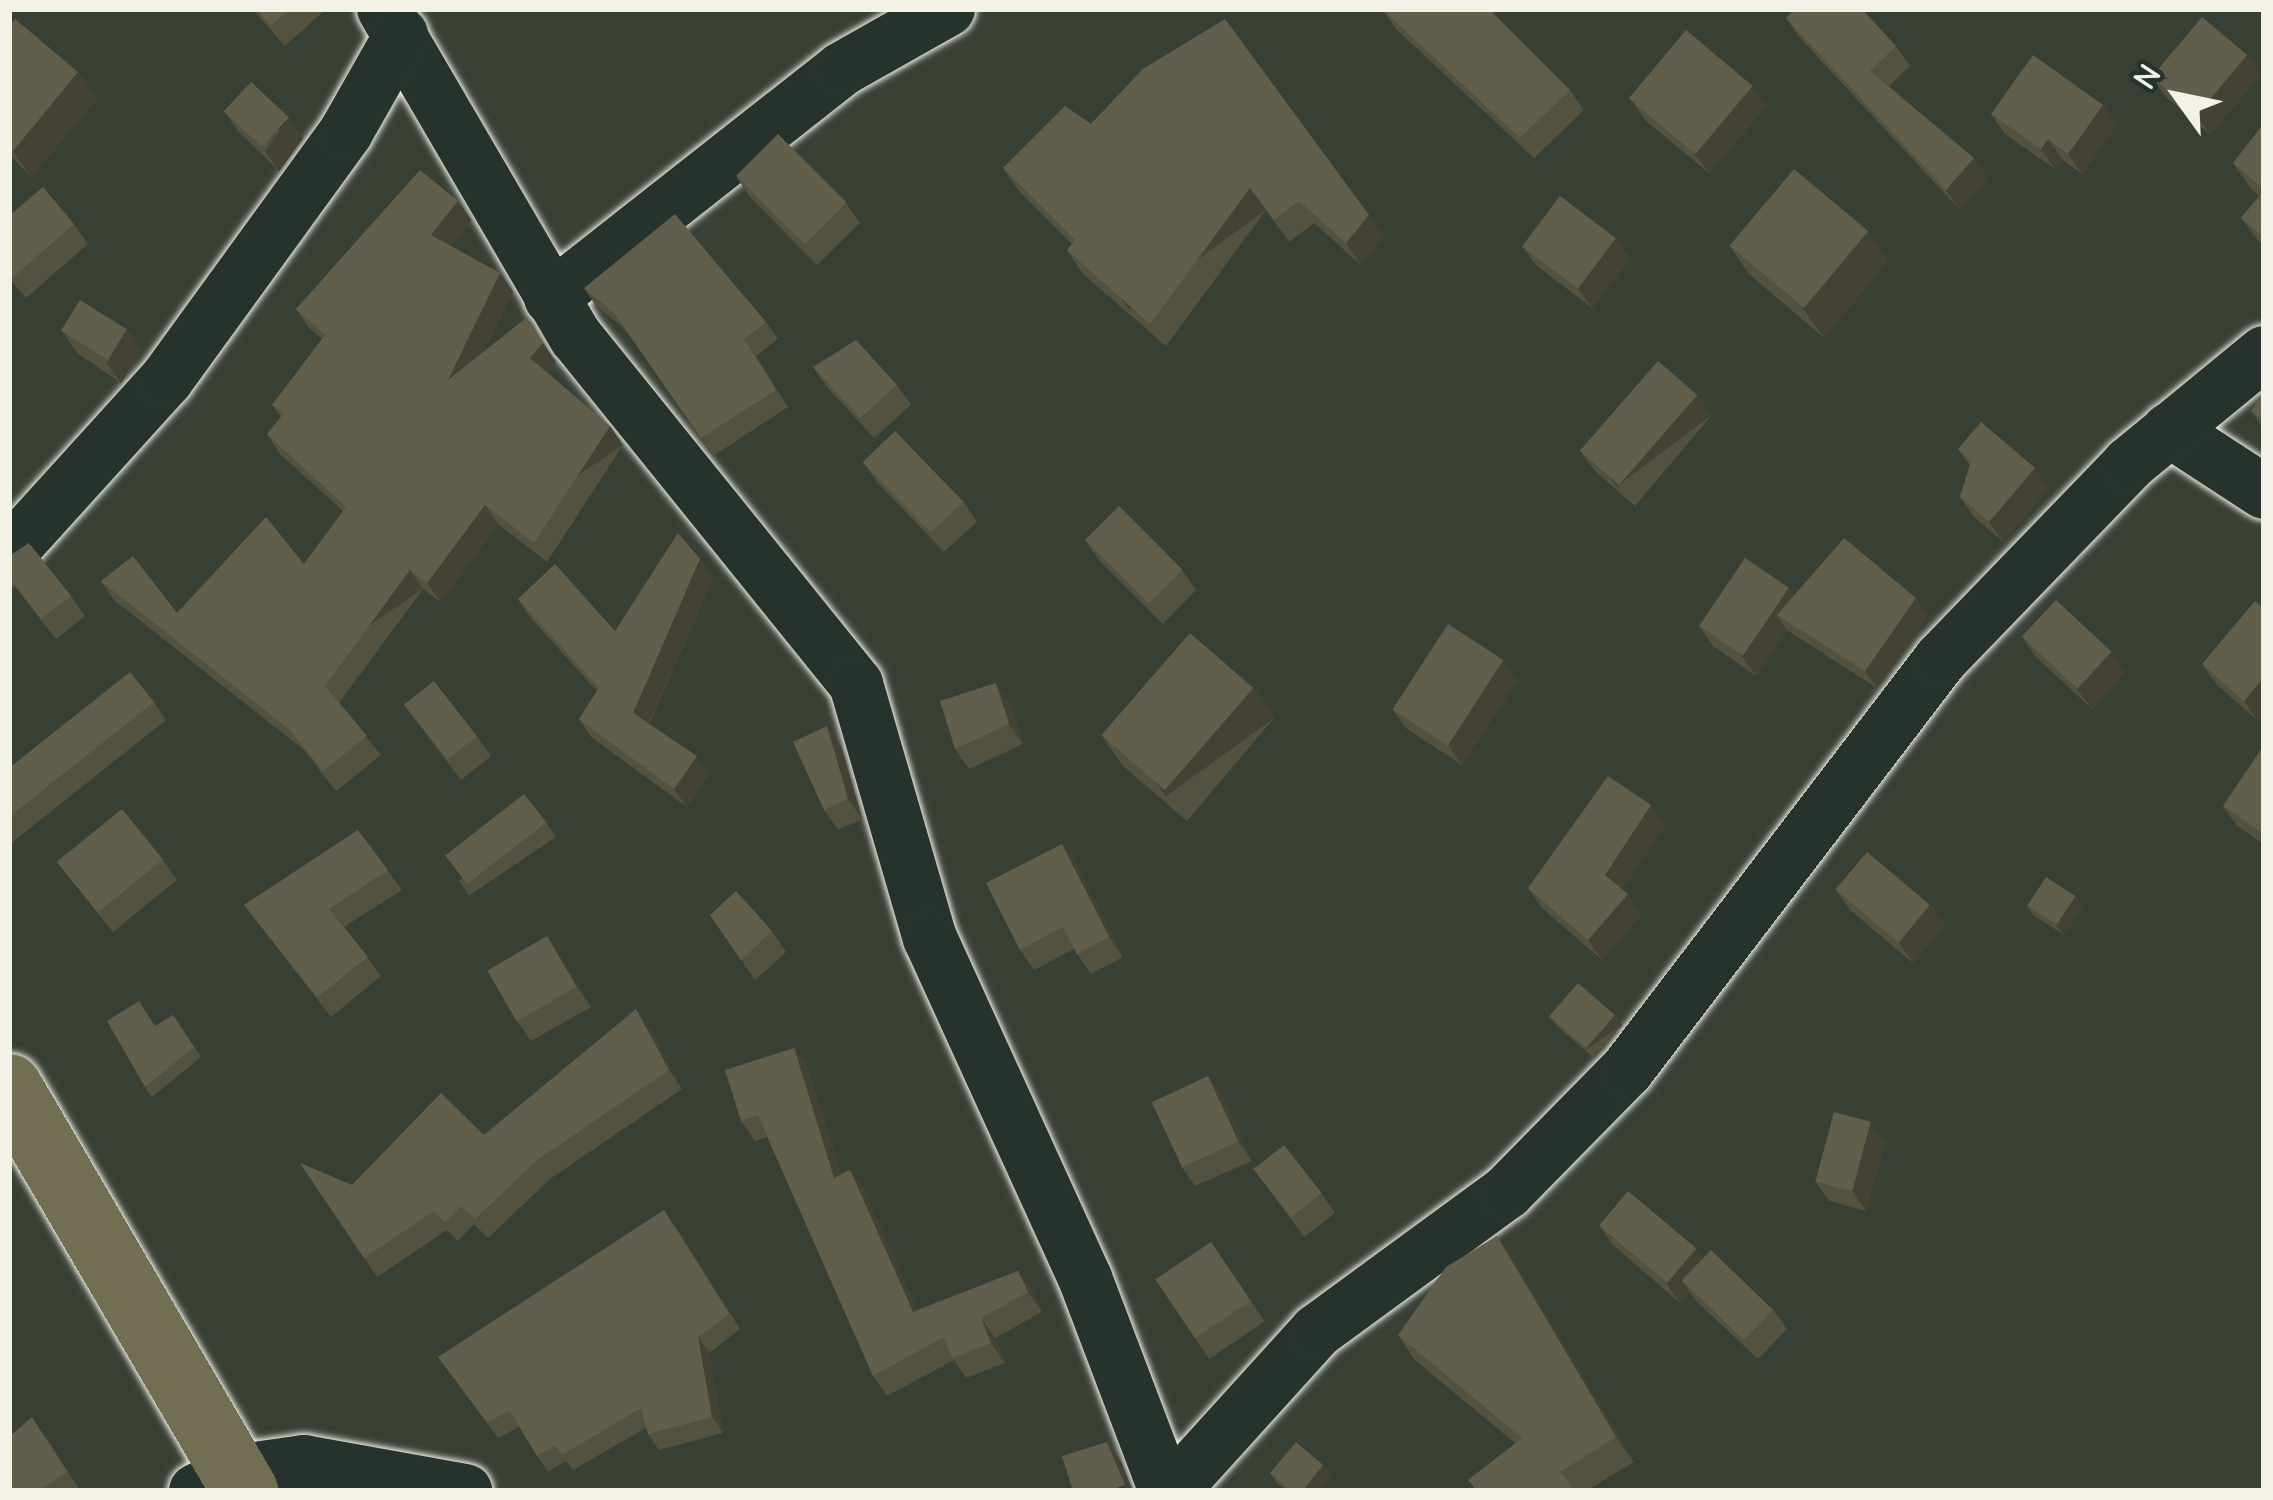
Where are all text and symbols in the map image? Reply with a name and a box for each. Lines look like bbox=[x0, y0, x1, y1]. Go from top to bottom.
north arrow bbox=[2117, 36, 2237, 156]
text: N bbox=[2125, 57, 2169, 96]

